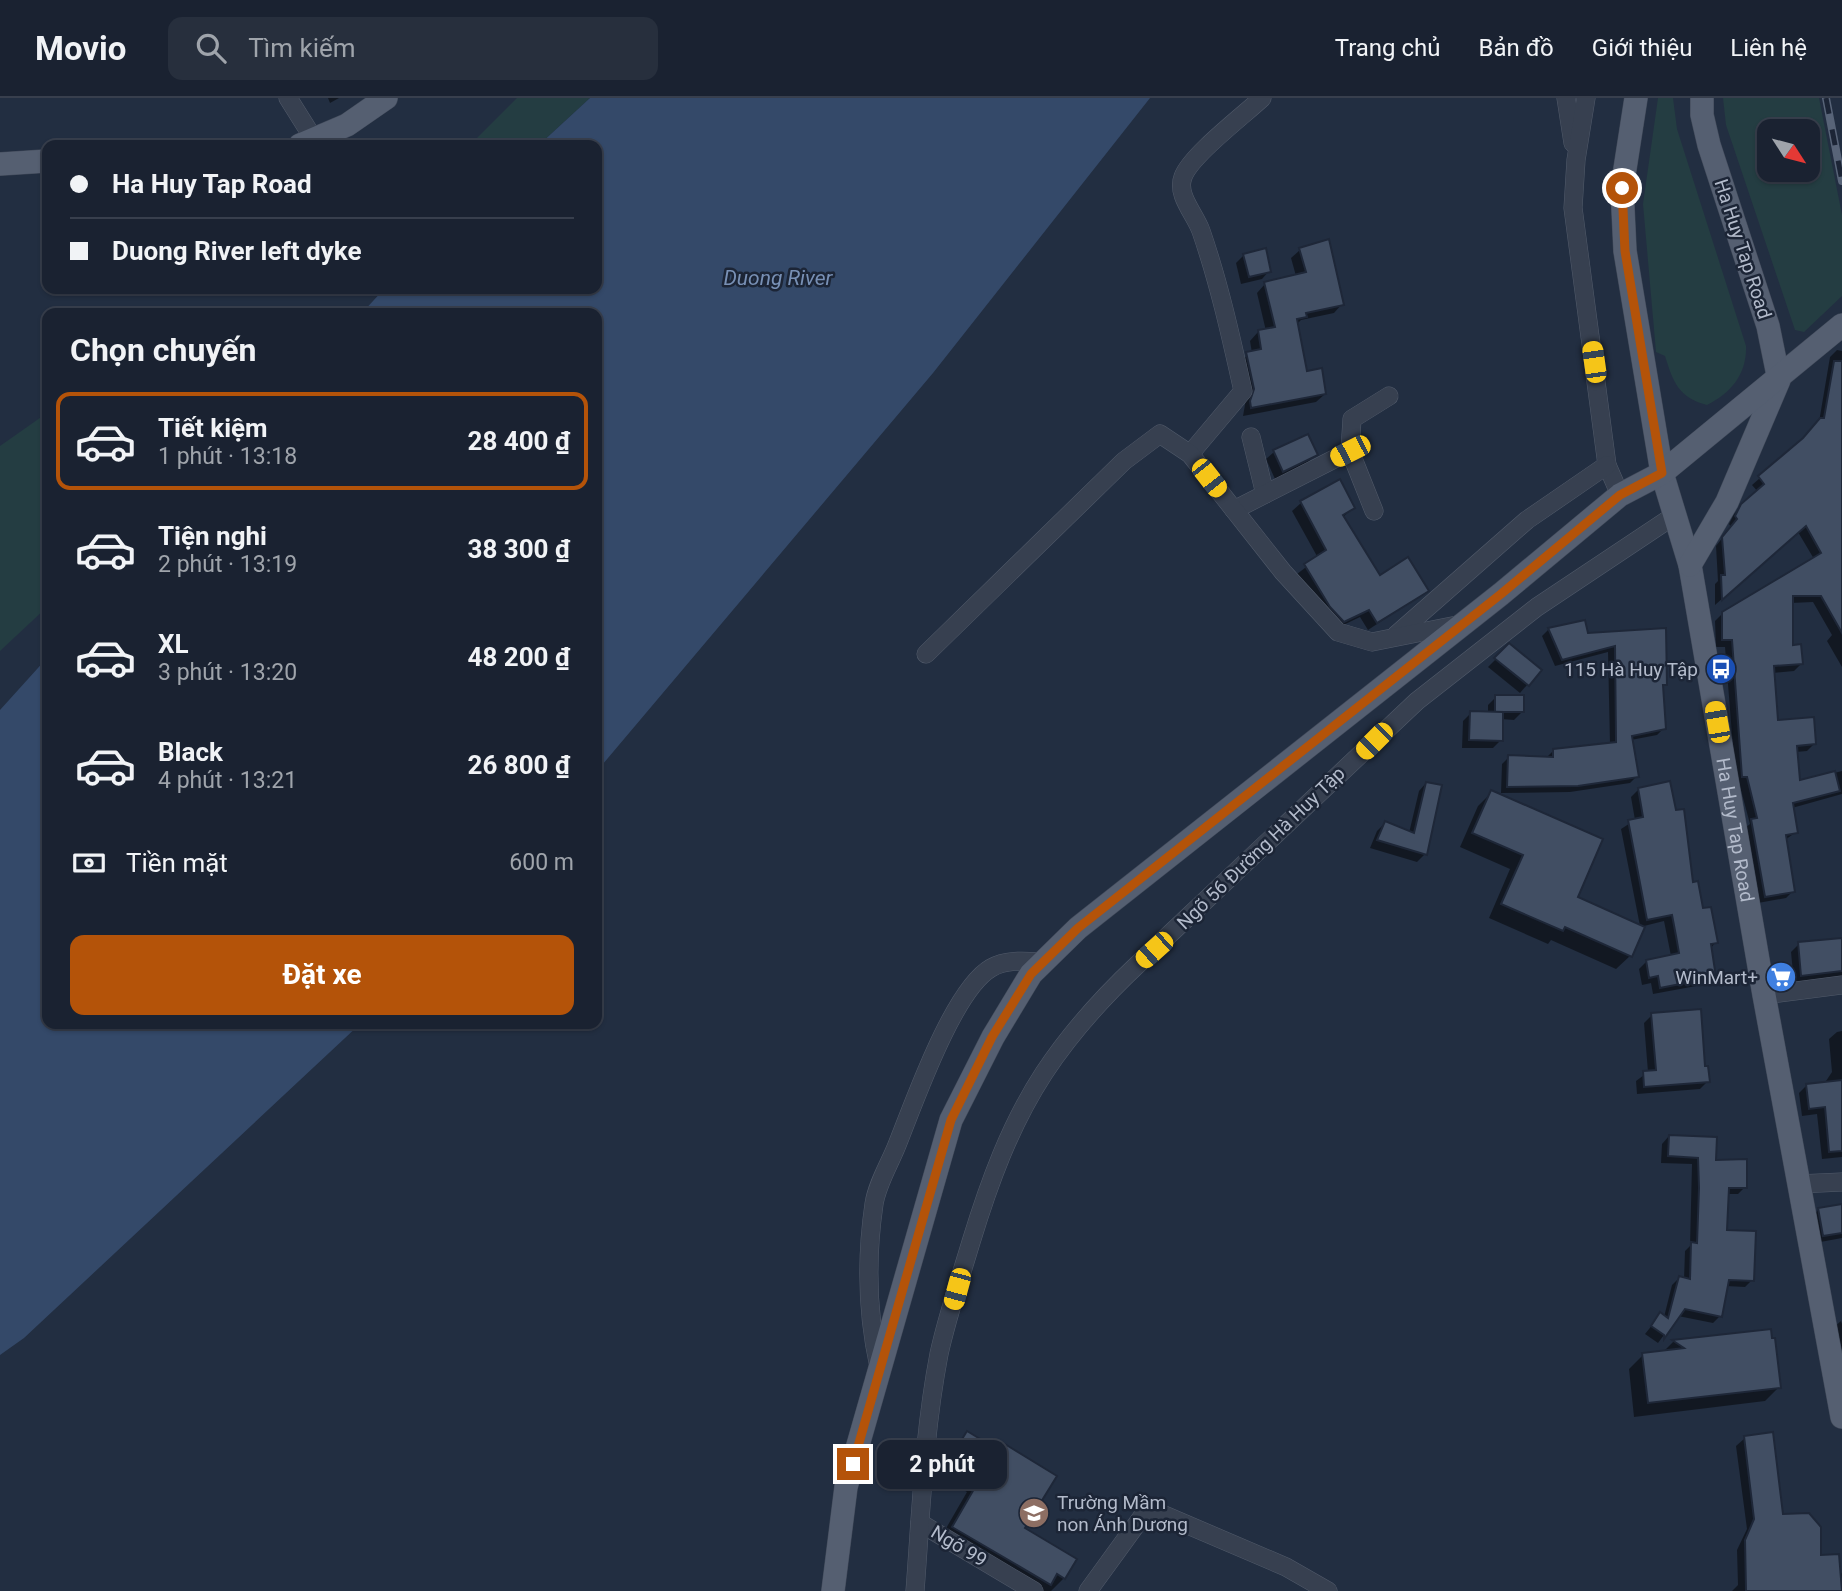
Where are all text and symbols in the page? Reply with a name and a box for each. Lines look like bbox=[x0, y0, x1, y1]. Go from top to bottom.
search box bbox=[168, 17, 658, 80]
text: Movio bbox=[35, 29, 126, 68]
icon: search bbox=[192, 29, 230, 67]
text: Tìm kiếm bbox=[248, 33, 356, 63]
text: Trang chủ bbox=[1335, 34, 1441, 62]
text: Bản đồ bbox=[1479, 34, 1554, 62]
text: Giới thiệu bbox=[1592, 34, 1692, 62]
text: Liên hệ bbox=[1730, 34, 1807, 62]
north arrow bbox=[1757, 119, 1820, 182]
map controls bbox=[1757, 119, 1820, 182]
text: Ha Huy Tap Road bbox=[112, 169, 312, 199]
route start bbox=[1606, 172, 1638, 204]
street label: Ha Huy Tap Road bbox=[1710, 176, 1776, 322]
text: Duong River left dyke bbox=[112, 236, 361, 266]
water label: Duong River bbox=[724, 266, 834, 290]
text: Chọn chuyến bbox=[70, 331, 256, 369]
car bbox=[1581, 340, 1608, 384]
icon: car bbox=[74, 410, 137, 473]
text: Tiết kiệm bbox=[158, 413, 268, 443]
text: 28 400 ₫ bbox=[467, 426, 570, 456]
car bbox=[1327, 432, 1374, 470]
text: 1 phút · 13:18 bbox=[158, 443, 297, 470]
car bbox=[1188, 455, 1231, 501]
icon: car bbox=[74, 518, 137, 581]
text: Tiện nghi bbox=[158, 521, 267, 551]
text: 38 300 ₫ bbox=[467, 534, 570, 564]
text: 2 phút · 13:19 bbox=[158, 551, 297, 578]
icon: car bbox=[74, 626, 137, 689]
text: XL bbox=[158, 629, 189, 659]
text: 48 200 ₫ bbox=[467, 642, 570, 672]
bus stop icon: 115 Hà Huy Tập bbox=[1704, 652, 1738, 686]
place label: 115 Hà Huy Tập bbox=[1564, 658, 1698, 681]
text: 3 phút · 13:20 bbox=[158, 659, 297, 686]
car bbox=[1704, 699, 1731, 745]
car bbox=[1352, 719, 1397, 763]
icon: car bbox=[74, 734, 137, 797]
text: Black bbox=[158, 737, 223, 767]
text: 26 800 ₫ bbox=[467, 750, 570, 780]
street label: Ha Huy Tap Road bbox=[1712, 756, 1759, 903]
street label: Ngõ 56 Đường Hà Huy Tập bbox=[1172, 762, 1350, 934]
text: 4 phút · 13:21 bbox=[158, 767, 297, 794]
icon: cash bbox=[70, 844, 108, 882]
text: Tiền mặt bbox=[126, 848, 228, 878]
text: 600 m bbox=[509, 849, 574, 876]
car bbox=[1132, 928, 1177, 972]
button: Đặt xe bbox=[70, 935, 574, 1015]
supermarket icon: WinMart+ bbox=[1764, 960, 1798, 994]
place label: WinMart+ bbox=[1675, 966, 1758, 989]
car bbox=[942, 1266, 973, 1312]
callout: 2 phút bbox=[878, 1440, 1007, 1488]
route end bbox=[837, 1448, 869, 1480]
text: 2 phút bbox=[909, 1451, 975, 1478]
place label: Trường Mầm non Ánh Dương bbox=[1057, 1491, 1188, 1536]
school or university icon: Trường Mầm non Ánh Dương bbox=[1017, 1496, 1051, 1530]
street label: Ngõ 99 bbox=[927, 1520, 991, 1572]

